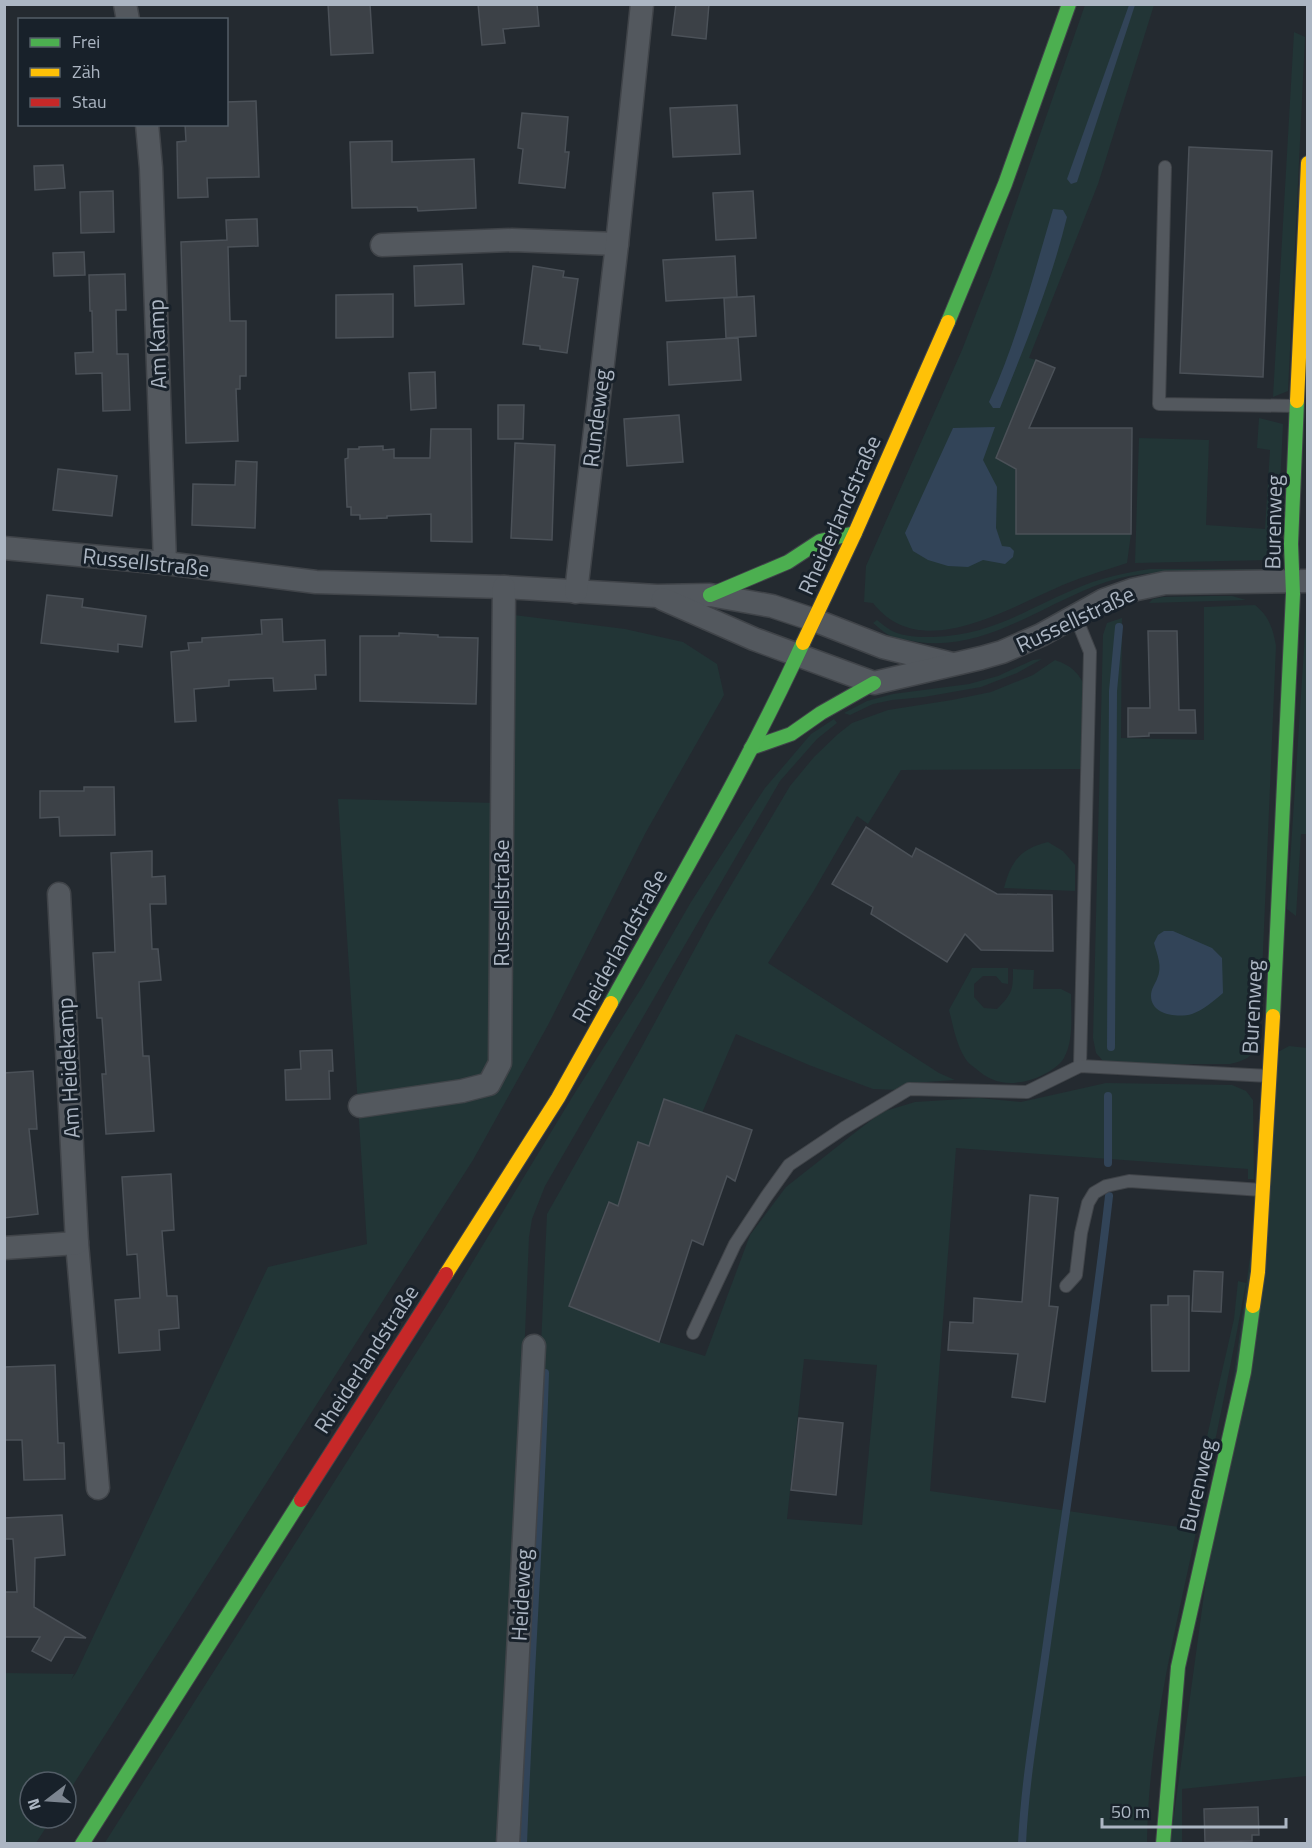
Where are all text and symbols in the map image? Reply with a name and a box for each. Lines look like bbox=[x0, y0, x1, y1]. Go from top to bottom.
legend bbox=[18, 18, 228, 126]
text: Frei bbox=[72, 28, 100, 55]
text: Zäh bbox=[72, 58, 100, 85]
text: Stau bbox=[72, 88, 107, 115]
street label: Am Kamp bbox=[138, 298, 176, 390]
street label: Rundeweg bbox=[573, 367, 619, 469]
street label: Rheiderlandstraße bbox=[789, 430, 889, 600]
street label: Burenweg bbox=[1255, 474, 1291, 570]
street label: Russellstraße bbox=[81, 538, 211, 586]
street label: Russellstraße bbox=[1010, 577, 1140, 661]
street label: Russellstraße bbox=[484, 839, 518, 967]
street label: Rheiderlandstraße bbox=[563, 863, 675, 1029]
street label: Burenweg bbox=[1233, 959, 1271, 1055]
street label: Am Heidekamp bbox=[47, 997, 89, 1139]
street label: Rheiderlandstraße bbox=[305, 1278, 427, 1440]
street label: Burenweg bbox=[1170, 1435, 1224, 1535]
street label: Heideweg bbox=[502, 1548, 540, 1642]
north arrow bbox=[18, 1770, 78, 1830]
scale bar bbox=[1102, 1791, 1286, 1829]
text: N bbox=[21, 1796, 47, 1813]
text: 50 m bbox=[1111, 1798, 1150, 1825]

